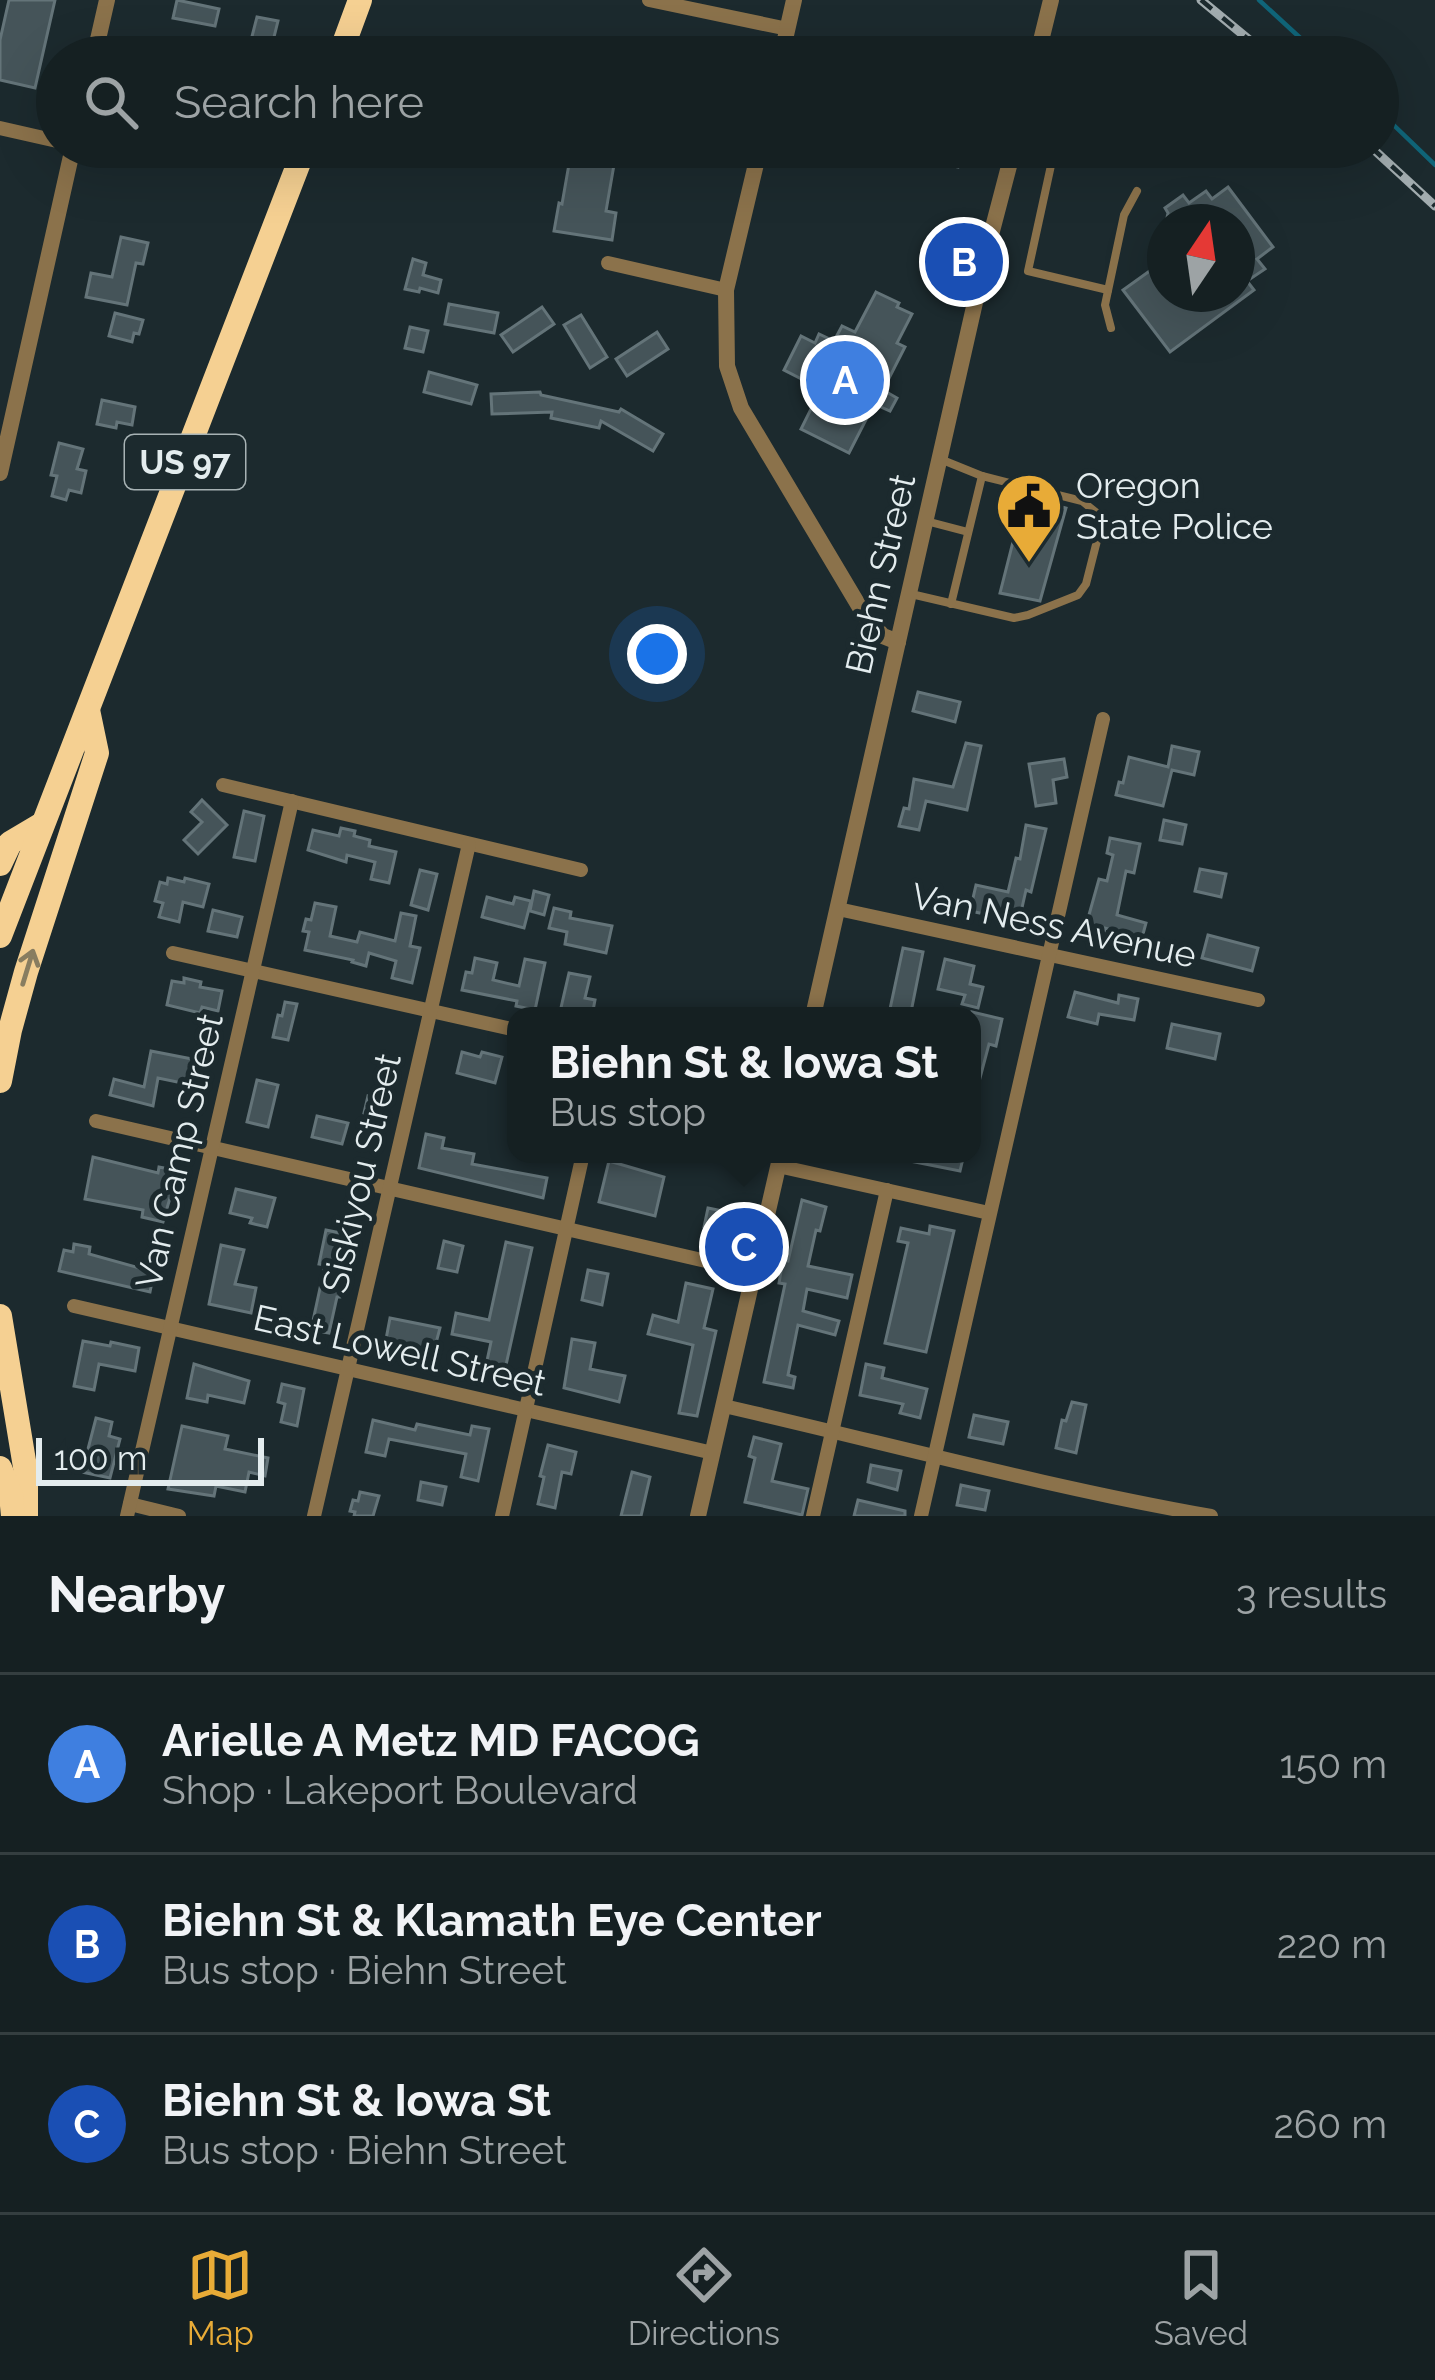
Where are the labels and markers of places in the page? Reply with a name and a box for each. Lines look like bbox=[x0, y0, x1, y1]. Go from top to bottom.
pin: B bbox=[925, 217, 1003, 307]
pin: A bbox=[806, 335, 884, 425]
place label: Oregon State Police bbox=[1076, 464, 1273, 547]
public building icon: Oregon State Police bbox=[994, 471, 1064, 565]
pin: C bbox=[705, 1202, 783, 1292]

